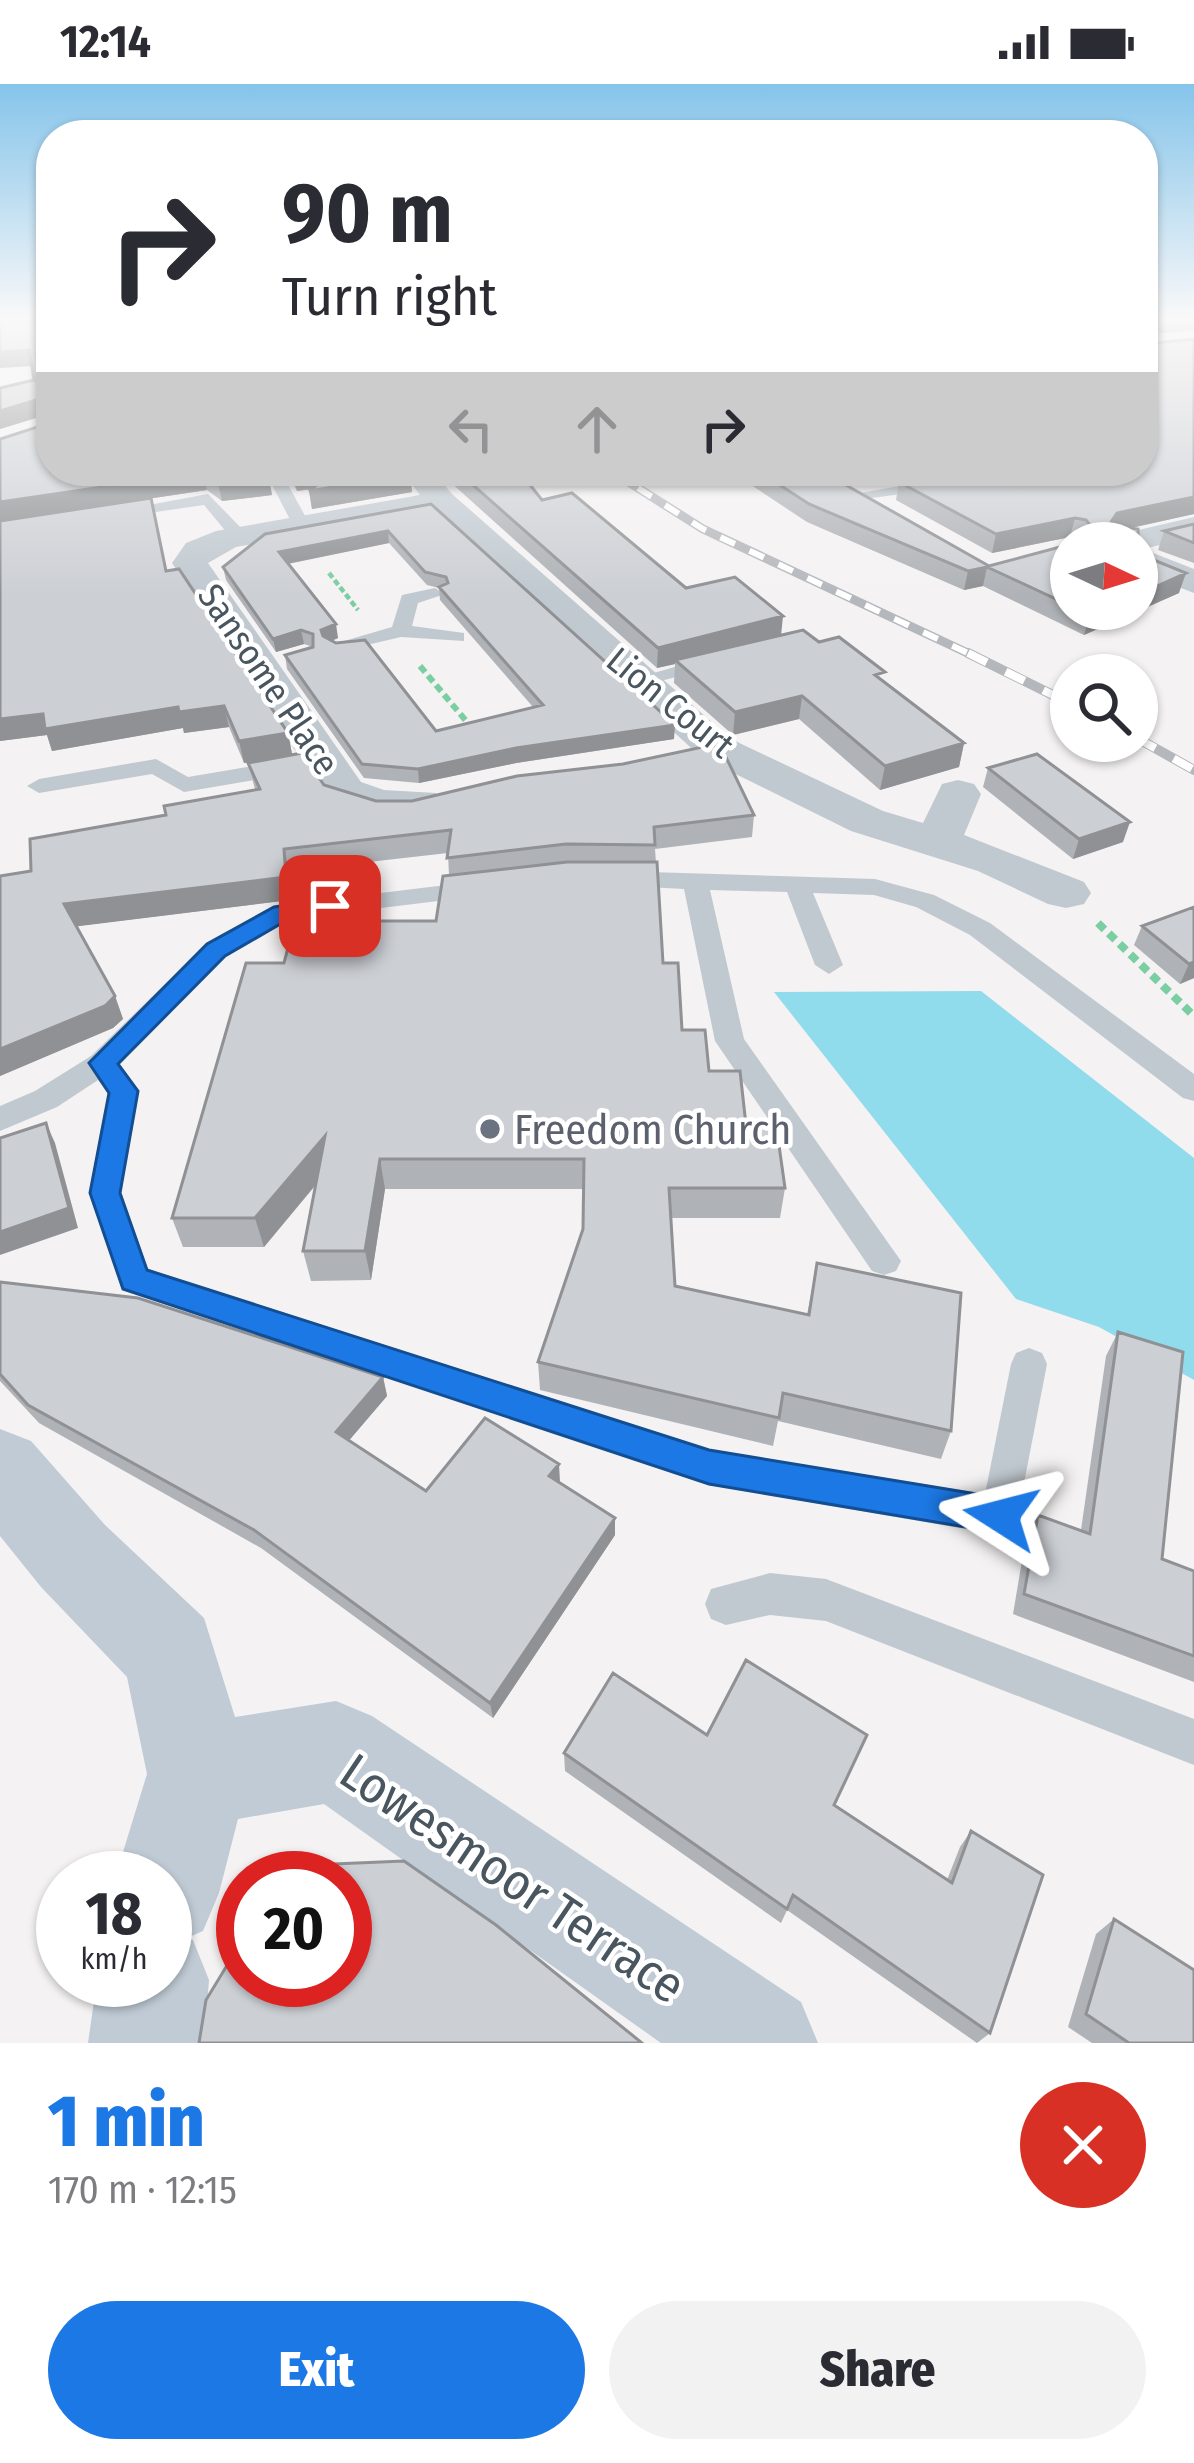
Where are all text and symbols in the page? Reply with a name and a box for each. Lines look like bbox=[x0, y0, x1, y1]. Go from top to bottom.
text: 12:14 bbox=[60, 15, 151, 69]
text: 90 m bbox=[282, 163, 453, 264]
icon: right bbox=[84, 168, 240, 324]
text: Turn right bbox=[282, 265, 497, 329]
icon: left bbox=[438, 396, 504, 462]
icon: ahead bbox=[564, 396, 630, 462]
icon: right bbox=[690, 396, 756, 462]
north arrow bbox=[1050, 522, 1158, 630]
map controls bbox=[1050, 522, 1158, 762]
street label: Sansome Place bbox=[188, 576, 348, 783]
street label: Lion Court bbox=[598, 638, 743, 768]
button: search bbox=[1050, 654, 1158, 762]
pin bbox=[279, 855, 381, 957]
icon: arrive bbox=[297, 873, 363, 939]
place label: Freedom Church bbox=[514, 1105, 791, 1155]
marker: Freedom Church bbox=[477, 1116, 503, 1142]
position arrow bbox=[938, 1453, 1064, 1579]
street label: Lowesmoor Terrace bbox=[328, 1741, 697, 2017]
speed limit sign: 20 bbox=[216, 1851, 372, 2007]
text: 18 bbox=[85, 1878, 143, 1950]
text: km/h bbox=[81, 1941, 147, 1977]
text: 1 min bbox=[48, 2079, 205, 2165]
button: close bbox=[1020, 2082, 1146, 2208]
text: 170 m · 12:15 bbox=[48, 2167, 237, 2213]
button: Exit bbox=[48, 2301, 585, 2439]
button: Share bbox=[609, 2301, 1146, 2439]

